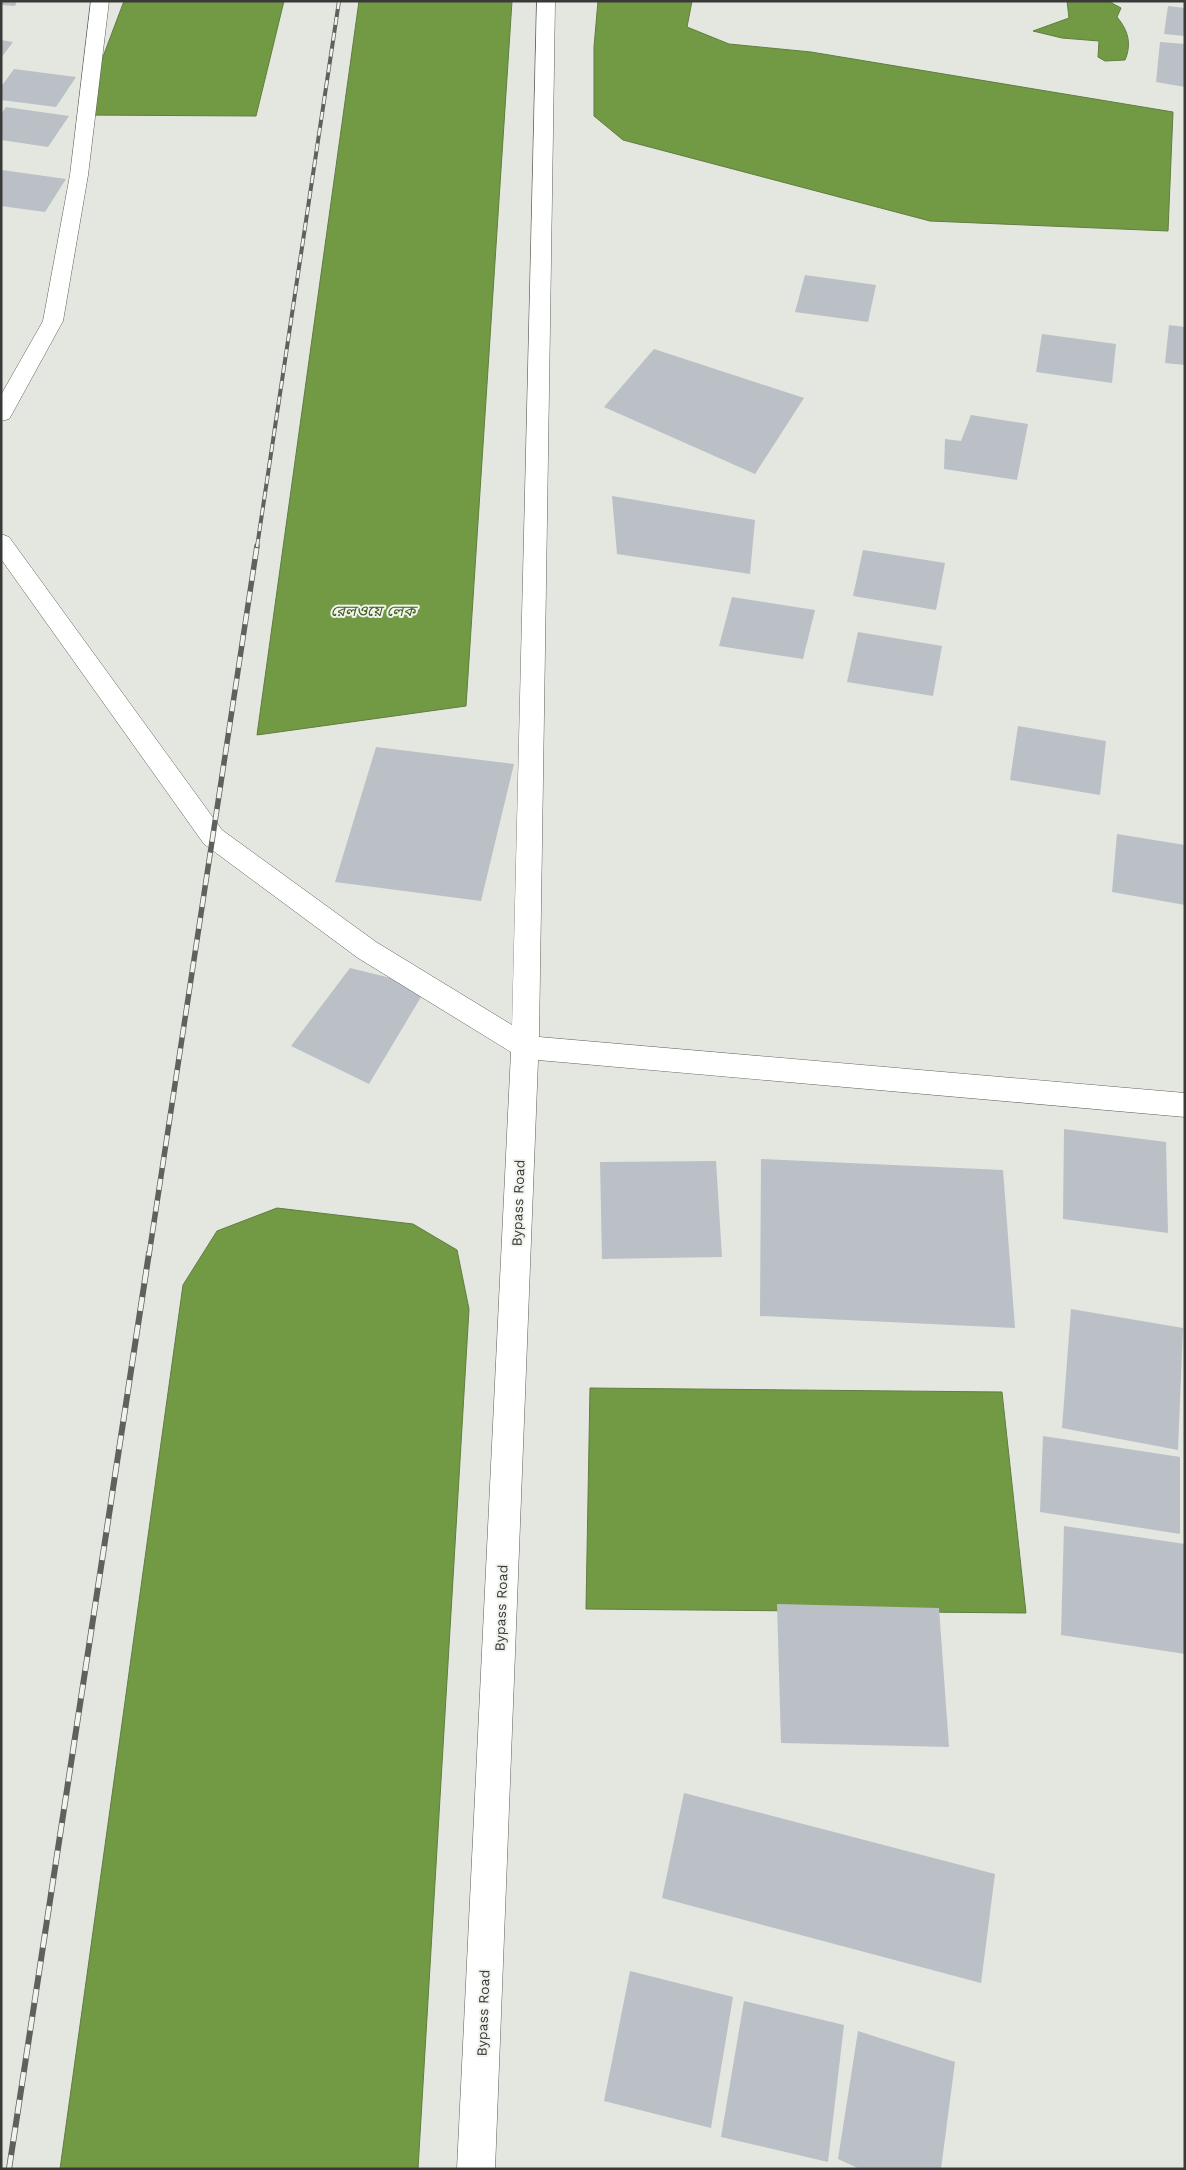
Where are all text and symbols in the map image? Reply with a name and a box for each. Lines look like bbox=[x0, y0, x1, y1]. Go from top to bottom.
water label: রেলওয়ে লেক bbox=[331, 602, 418, 620]
street label: Bypass Road bbox=[508, 1159, 528, 1247]
street label: Bypass Road bbox=[491, 1564, 511, 1652]
street label: Bypass Road bbox=[473, 1969, 493, 2057]

